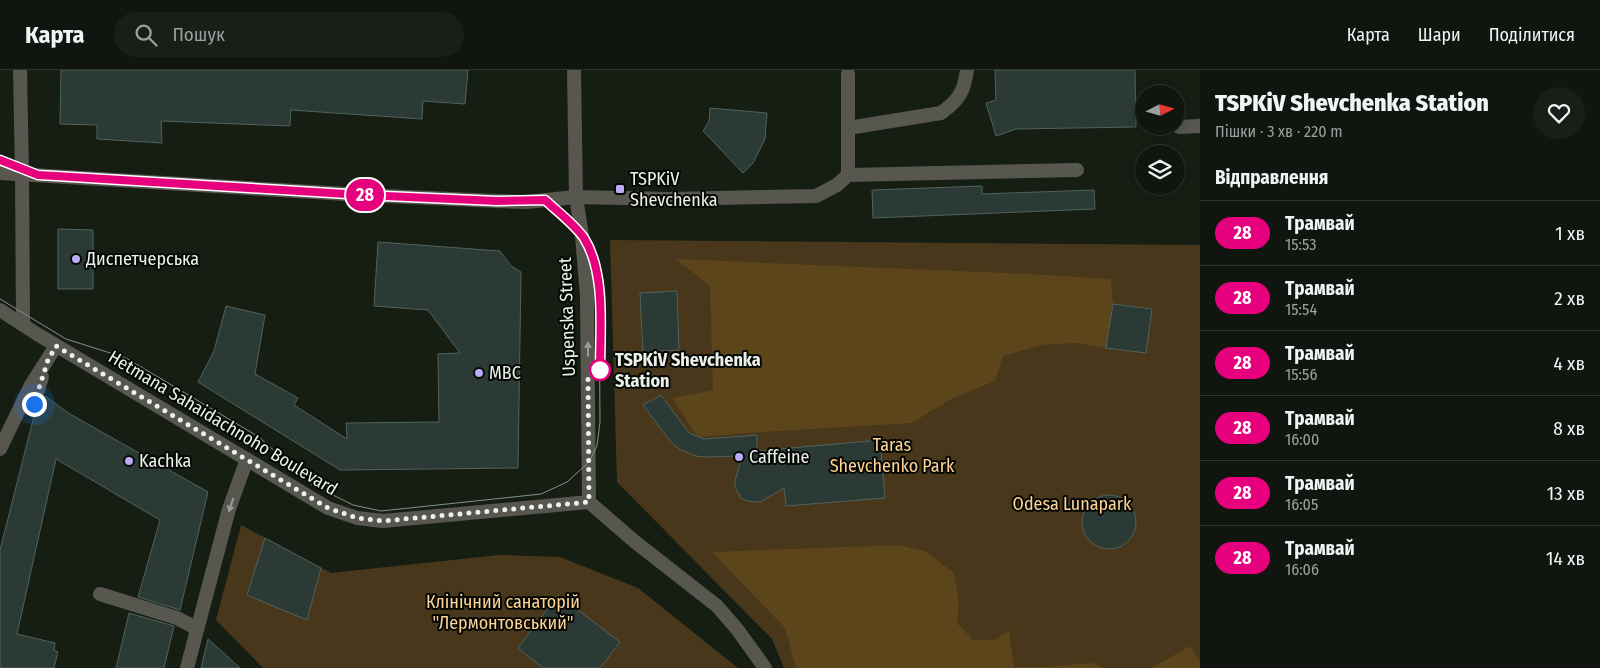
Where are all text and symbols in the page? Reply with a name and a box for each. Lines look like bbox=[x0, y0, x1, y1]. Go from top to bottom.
search box bbox=[114, 12, 464, 57]
text: Карта bbox=[25, 21, 84, 49]
icon: search bbox=[132, 21, 160, 49]
text: Пошук bbox=[172, 23, 225, 46]
text: Карта bbox=[1347, 24, 1390, 46]
text: Шари bbox=[1418, 24, 1461, 46]
text: Поділитися bbox=[1489, 24, 1575, 46]
north arrow bbox=[1135, 85, 1185, 135]
map controls bbox=[1135, 85, 1185, 195]
button: heart bbox=[1533, 87, 1585, 139]
text: TSPKiV Shevchenka Station bbox=[1215, 89, 1489, 117]
text: Пішки · 3 хв · 220 m bbox=[1215, 122, 1343, 141]
button: layers bbox=[1135, 145, 1185, 195]
text: Відправлення bbox=[1215, 166, 1328, 189]
place label: TSPKiV Shevchenka bbox=[630, 168, 718, 211]
line badge: 28 bbox=[342, 179, 388, 211]
marker: TSPKiV Shevchenka bbox=[614, 183, 626, 195]
text: 28 bbox=[356, 184, 374, 206]
text: Трамвай bbox=[1285, 212, 1355, 235]
text: 28 bbox=[1234, 222, 1251, 244]
text: 1 хв bbox=[1555, 222, 1585, 245]
text: 15:53 bbox=[1285, 235, 1317, 254]
place label: Диспетчерська bbox=[85, 248, 199, 270]
marker: Диспетчерська bbox=[70, 253, 82, 265]
street label: Uspenska Street bbox=[554, 257, 580, 377]
text: Трамвай bbox=[1285, 277, 1355, 300]
text: 28 bbox=[1234, 287, 1251, 309]
text: 2 хв bbox=[1554, 287, 1585, 310]
text: 15:54 bbox=[1285, 300, 1317, 319]
one-way arrow bbox=[584, 340, 592, 356]
text: Трамвай bbox=[1285, 342, 1355, 365]
street label: Hetmana Sahaidachnoho Boulevard bbox=[104, 346, 342, 500]
place label: TSPKiV Shevchenka Station bbox=[615, 349, 761, 392]
text: 28 bbox=[1234, 352, 1251, 374]
text: 4 хв bbox=[1553, 352, 1585, 375]
marker: TSPKiV Shevchenka Station bbox=[589, 359, 611, 381]
place label: МВС bbox=[489, 362, 521, 384]
text: 15:56 bbox=[1285, 365, 1317, 384]
marker: МВС bbox=[473, 367, 485, 379]
your location bbox=[22, 392, 47, 417]
text: Трамвай bbox=[1285, 407, 1355, 430]
text: 28 bbox=[1234, 417, 1251, 439]
text: 8 хв bbox=[1553, 417, 1585, 440]
text: 16:00 bbox=[1285, 430, 1319, 449]
park label: Taras Shevchenko Park bbox=[830, 434, 955, 477]
place label: Caffeine bbox=[749, 446, 810, 468]
place label: Kachka bbox=[139, 450, 192, 472]
marker: Caffeine bbox=[733, 451, 745, 463]
marker: Kachka bbox=[123, 455, 135, 467]
text: Трамвай bbox=[1285, 472, 1355, 495]
text: 28 bbox=[1234, 482, 1251, 504]
text: 13 хв bbox=[1547, 482, 1585, 505]
park label: Odesa Lunapark bbox=[1013, 493, 1132, 515]
text: 16:05 bbox=[1285, 495, 1318, 514]
one-way arrow bbox=[227, 498, 234, 513]
text: Трамвай bbox=[1285, 537, 1355, 560]
text: 28 bbox=[1234, 547, 1251, 569]
text: 14 хв bbox=[1546, 547, 1585, 570]
text: 16:06 bbox=[1285, 560, 1319, 579]
park label: Клінічний санаторій "Лермонтовський" bbox=[426, 591, 580, 634]

